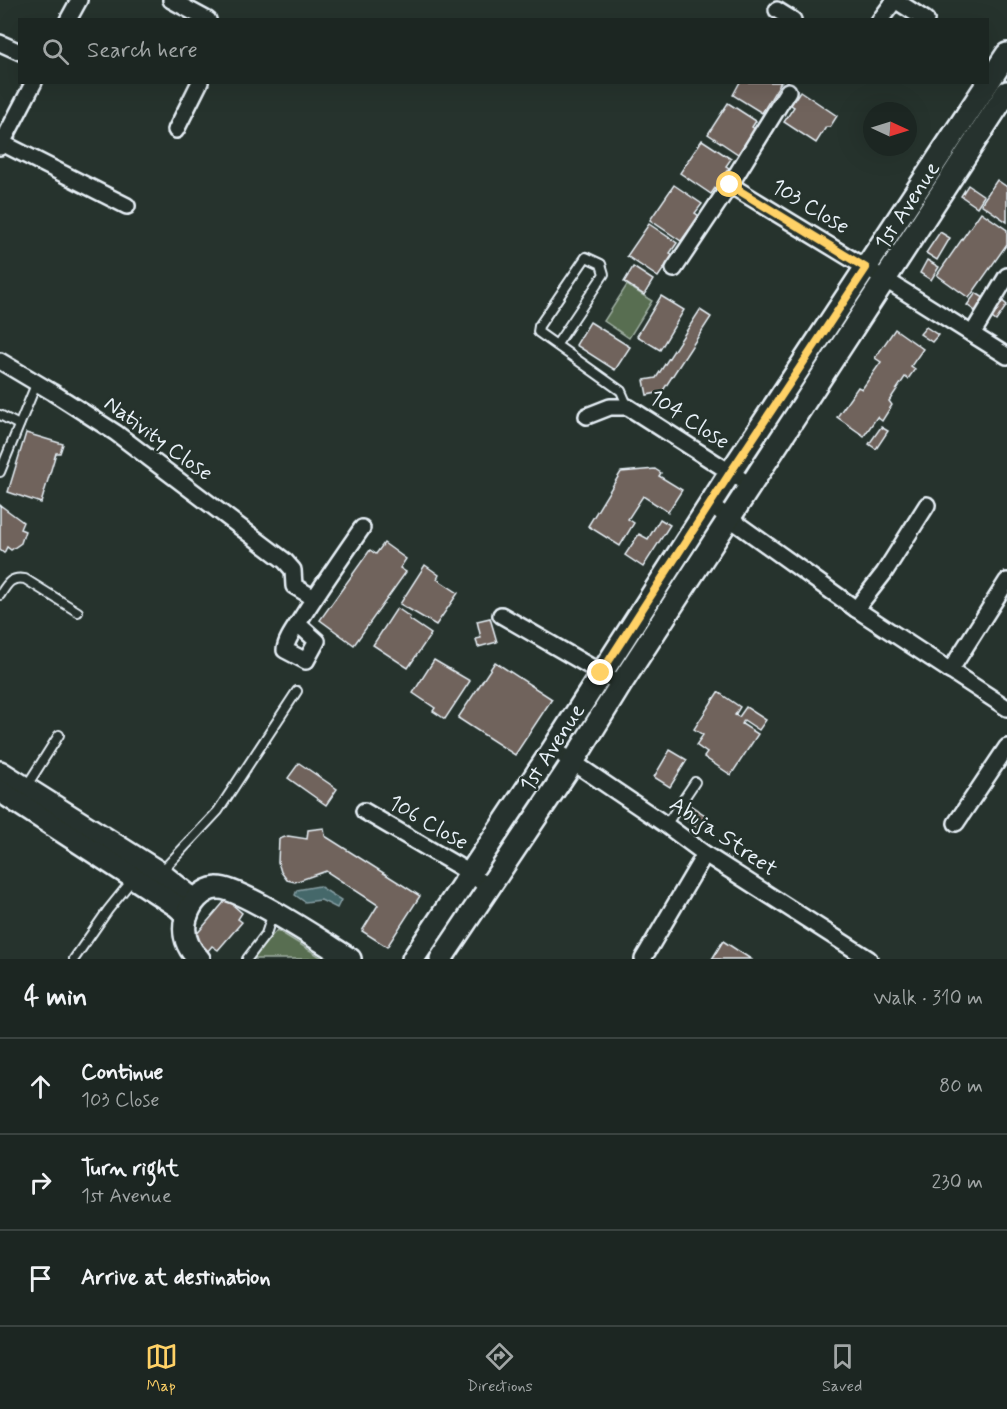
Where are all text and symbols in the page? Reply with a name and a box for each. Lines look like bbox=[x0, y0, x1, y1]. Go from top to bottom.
search box bbox=[18, 18, 989, 84]
icon: search bbox=[39, 35, 72, 68]
text: Search here bbox=[87, 37, 198, 65]
north arrow bbox=[863, 102, 917, 156]
street label: 1st Avenue bbox=[869, 156, 947, 256]
route start bbox=[716, 171, 742, 197]
street label: 103 Close bbox=[766, 173, 854, 241]
street label: 104 Close bbox=[644, 384, 734, 456]
street label: Nativity Close bbox=[98, 390, 218, 488]
route end bbox=[587, 659, 613, 685]
street label: 1st Avenue bbox=[514, 698, 592, 798]
street label: 106 Close bbox=[383, 789, 473, 857]
street label: Abuja Street bbox=[663, 791, 782, 884]
text: 4 min bbox=[24, 981, 87, 1015]
text: Walk · 310 m bbox=[873, 985, 983, 1012]
text: Continue bbox=[81, 1059, 163, 1087]
icon: ahead bbox=[24, 1070, 57, 1103]
text: 80 m bbox=[939, 1073, 983, 1100]
text: 103 Close bbox=[81, 1087, 159, 1114]
text: Turn right bbox=[81, 1155, 179, 1183]
icon: right bbox=[24, 1166, 57, 1199]
text: 230 m bbox=[931, 1169, 983, 1196]
text: 1st Avenue bbox=[81, 1183, 172, 1210]
icon: arrive bbox=[24, 1262, 57, 1295]
text: Arrive at destination bbox=[81, 1264, 271, 1292]
tab: Map bbox=[145, 1340, 178, 1397]
tab: Directions bbox=[467, 1340, 533, 1397]
tab: Saved bbox=[822, 1340, 862, 1397]

